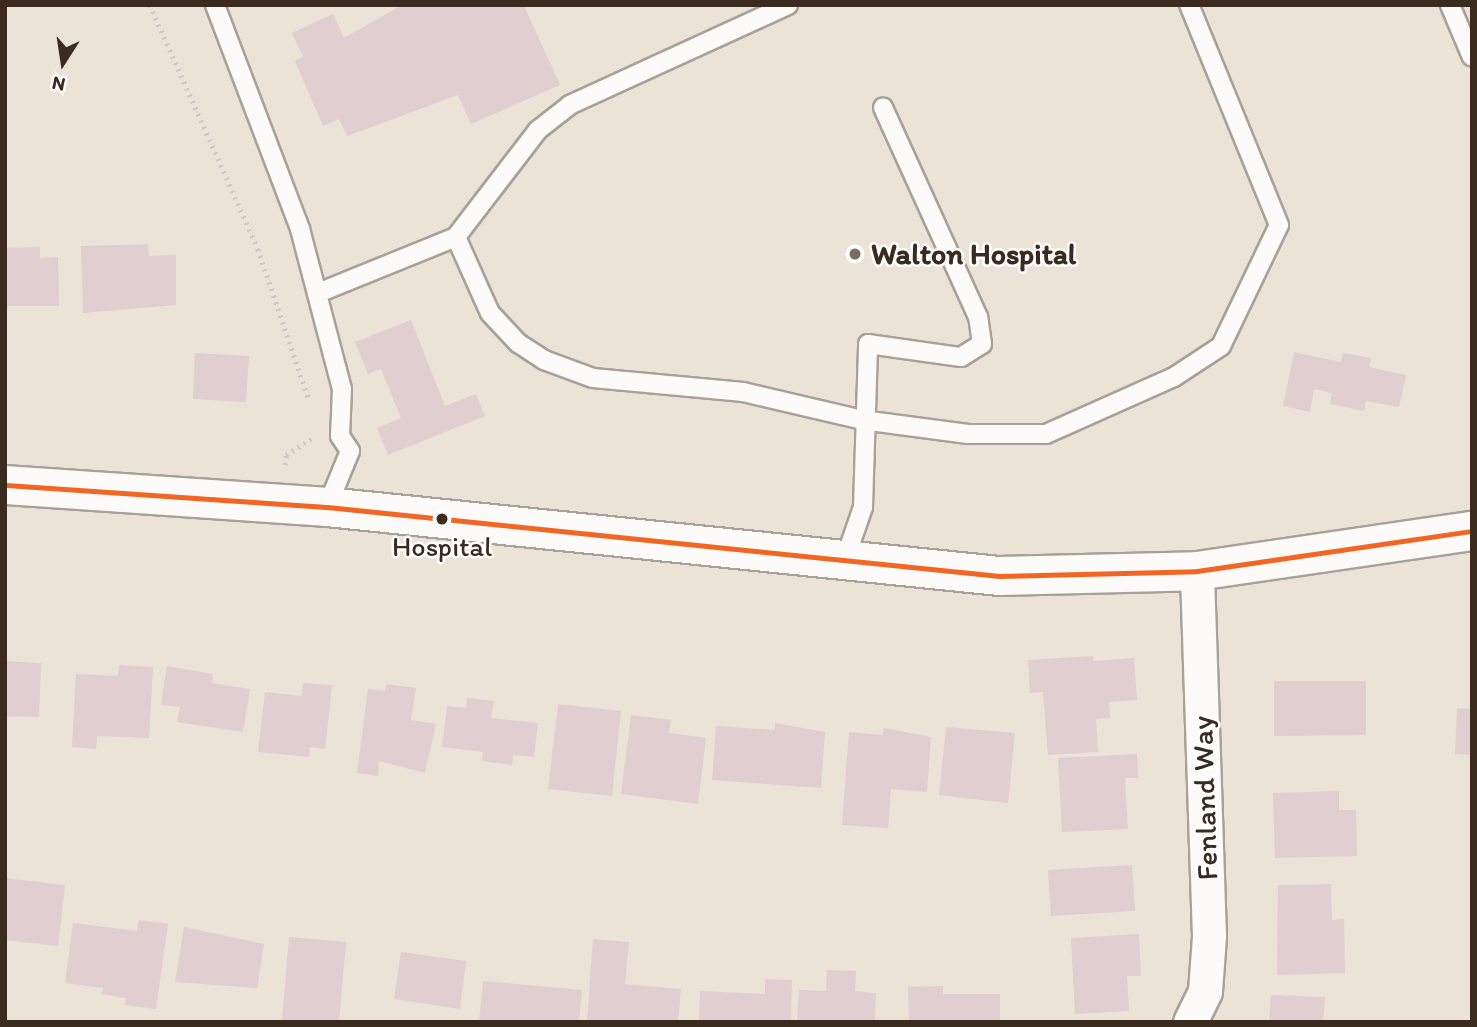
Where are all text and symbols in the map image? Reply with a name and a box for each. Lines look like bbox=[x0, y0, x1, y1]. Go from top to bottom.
north arrow bbox=[28, 28, 98, 98]
text: N bbox=[50, 71, 67, 97]
place label: Walton Hospital bbox=[871, 236, 1077, 272]
marker: Walton Hospital bbox=[845, 244, 865, 264]
marker: Hospital bbox=[435, 512, 449, 526]
place label: Hospital bbox=[392, 529, 492, 563]
street label: Fenland Way bbox=[1184, 716, 1226, 880]

